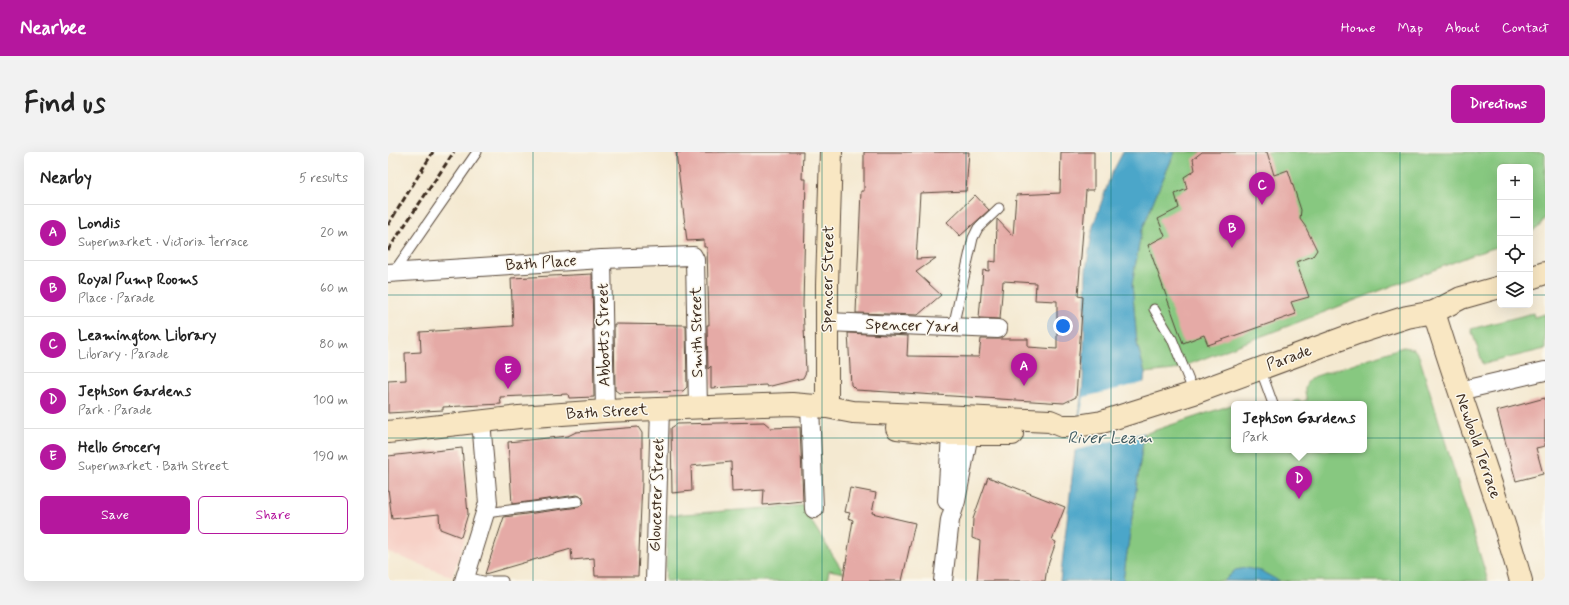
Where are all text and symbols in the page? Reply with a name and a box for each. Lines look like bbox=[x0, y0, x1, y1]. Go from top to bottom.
text: Nearbee bbox=[20, 16, 86, 41]
text: Home bbox=[1341, 19, 1375, 37]
text: Map bbox=[1397, 19, 1423, 37]
text: About bbox=[1445, 19, 1480, 37]
text: Contact bbox=[1502, 19, 1549, 37]
button: Directions bbox=[1451, 85, 1545, 123]
text: Find us bbox=[24, 86, 105, 123]
map controls bbox=[1497, 164, 1533, 308]
button: + bbox=[1497, 164, 1533, 200]
text: Nearby bbox=[40, 167, 92, 189]
text: 5 results bbox=[299, 170, 348, 187]
pin: C bbox=[1249, 172, 1275, 205]
button: − bbox=[1497, 200, 1533, 236]
text: Londis bbox=[78, 214, 120, 234]
pin: B bbox=[1219, 215, 1245, 248]
text: A bbox=[49, 224, 57, 241]
text: 20 m bbox=[320, 224, 348, 241]
street label: Spencer Street bbox=[817, 225, 839, 333]
text: Supermarket · Victoria Terrace bbox=[78, 234, 249, 251]
button: locate bbox=[1497, 236, 1533, 272]
street label: Bath Place bbox=[505, 250, 577, 276]
text: Royal Pump Rooms bbox=[78, 270, 198, 290]
button: layers bbox=[1497, 272, 1533, 308]
text: B bbox=[49, 280, 57, 297]
text: 60 m bbox=[320, 280, 348, 297]
street label: Abbotts Street bbox=[593, 283, 615, 387]
street label: Smith Street bbox=[686, 286, 708, 378]
text: Place · Parade bbox=[78, 290, 155, 307]
street label: Spencer Yard bbox=[865, 314, 959, 338]
your location bbox=[1053, 316, 1073, 336]
text: Leamington Library bbox=[78, 326, 216, 346]
text: C bbox=[48, 336, 58, 353]
text: 80 m bbox=[319, 336, 348, 353]
street label: Parade bbox=[1263, 340, 1315, 376]
text: Library · Parade bbox=[78, 346, 169, 363]
pin: A bbox=[1011, 353, 1037, 386]
pin: E bbox=[495, 356, 521, 389]
text: Jephson Gardens bbox=[78, 382, 191, 402]
street label: Newbold Terrace bbox=[1450, 390, 1506, 502]
text: D bbox=[49, 392, 57, 409]
text: 100 m bbox=[313, 392, 348, 409]
street label: Bath Street bbox=[566, 399, 649, 425]
popup bbox=[1231, 401, 1367, 453]
text: Park · Parade bbox=[78, 402, 152, 419]
text: Jephson Gardens bbox=[1242, 409, 1356, 429]
water label: River Leam bbox=[1067, 427, 1153, 449]
text: Park bbox=[1242, 429, 1268, 446]
text: Hello Grocery bbox=[78, 438, 160, 458]
street label: Gloucester Street bbox=[645, 438, 669, 552]
text: E bbox=[49, 448, 57, 465]
text: 190 m bbox=[313, 448, 348, 465]
text: Supermarket · Bath Street bbox=[78, 458, 229, 475]
pin: D bbox=[1286, 466, 1312, 499]
button: Save bbox=[40, 496, 190, 534]
button: Share bbox=[198, 496, 348, 534]

